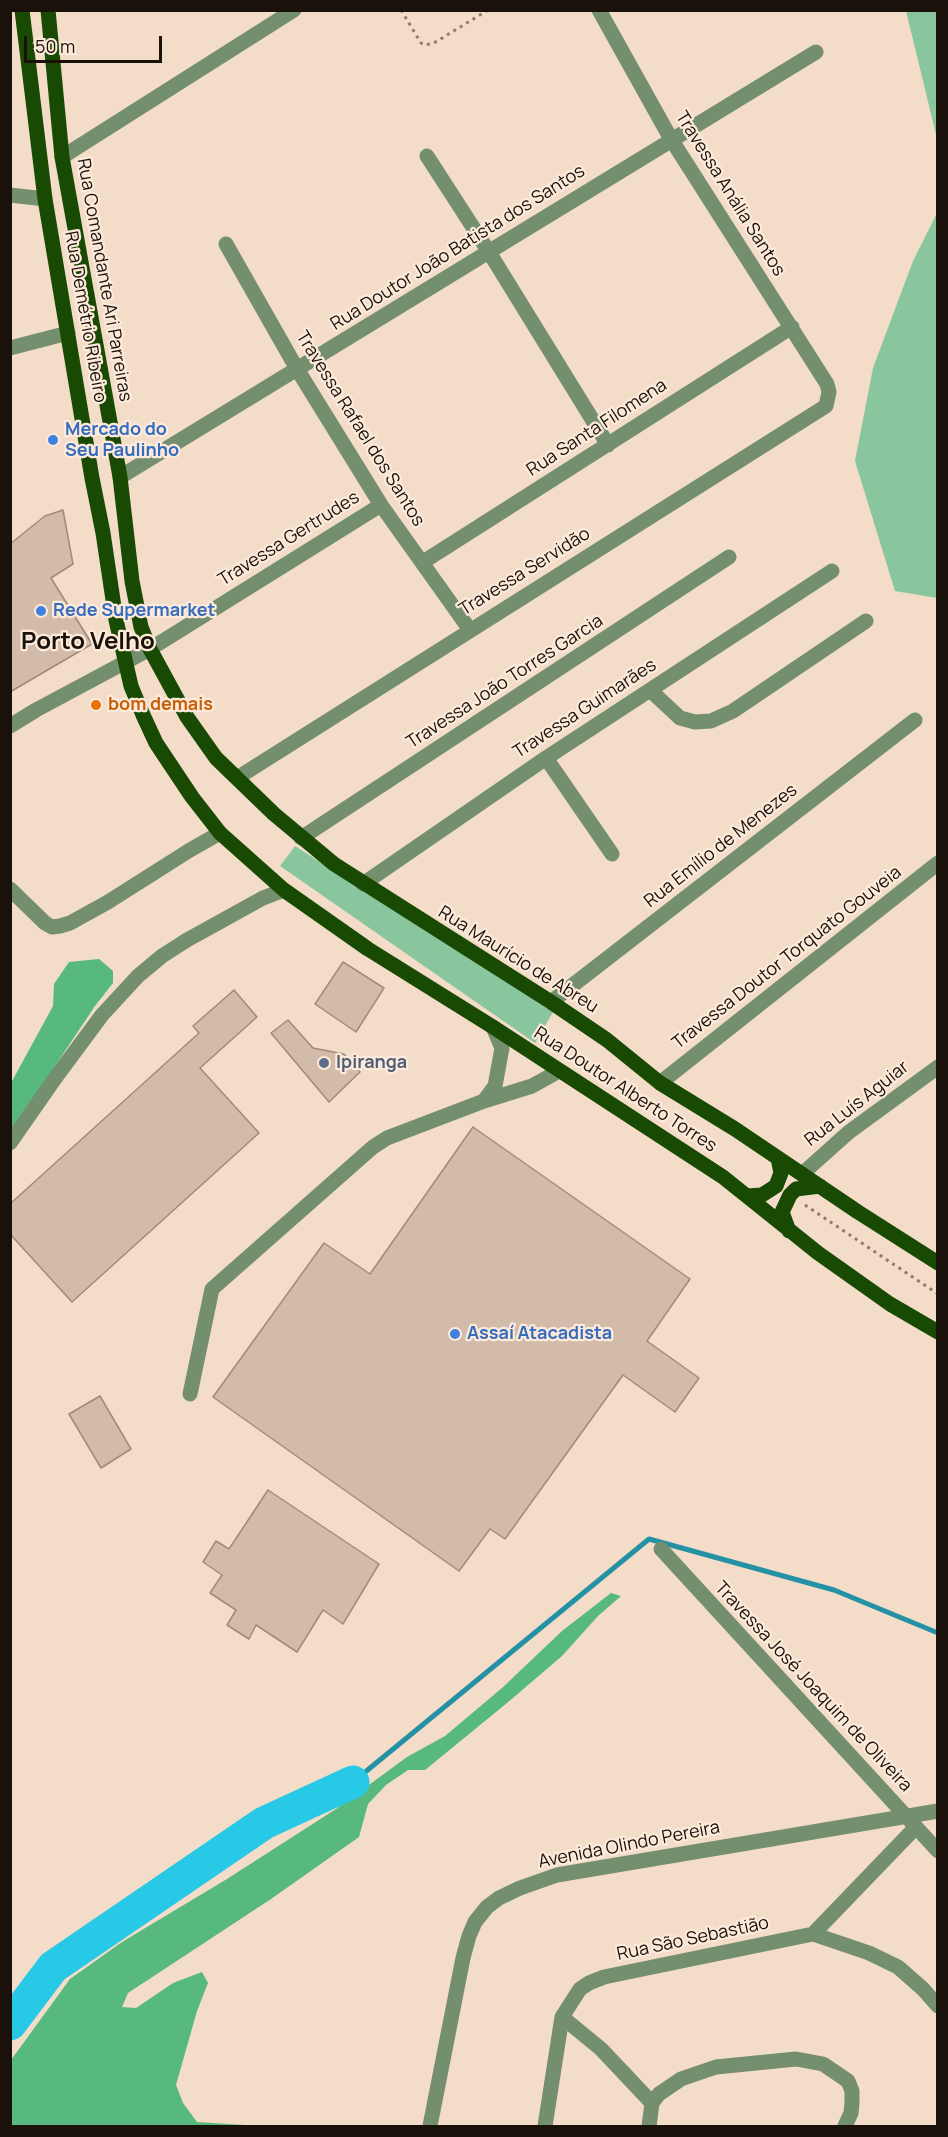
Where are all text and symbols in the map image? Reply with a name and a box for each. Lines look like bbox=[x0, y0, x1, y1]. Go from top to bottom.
scale bar bbox=[27, 24, 165, 62]
text: 50 m bbox=[35, 34, 75, 58]
street label: Travessa Anália Santos bbox=[670, 108, 790, 280]
street label: Rua Comandante Ari Parreiras bbox=[72, 157, 136, 403]
street label: Rua Doutor João Batista dos Santos bbox=[327, 161, 589, 335]
street label: Rua Demétrio Ribeiro bbox=[59, 230, 111, 404]
street label: Travessa Rafael dos Santos bbox=[291, 327, 429, 531]
street label: Rua Santa Filomena bbox=[523, 375, 671, 481]
place label: Mercado do Seu Paulinho bbox=[65, 419, 179, 462]
marker: Mercado do Seu Paulinho bbox=[46, 433, 60, 447]
street label: Travessa Gertrudes bbox=[215, 487, 363, 591]
street label: Travessa Servidão bbox=[456, 523, 594, 621]
place label: Rede Supermarket bbox=[53, 600, 215, 622]
marker: Rede Supermarket bbox=[34, 604, 48, 618]
street label: Travessa João Torres Garcia bbox=[403, 610, 607, 754]
district label: Porto Velho bbox=[21, 628, 155, 656]
street label: Travessa Guimarães bbox=[509, 655, 661, 763]
place label: bom demais bbox=[108, 694, 213, 716]
marker: bom demais bbox=[89, 698, 103, 712]
street label: Rua Emílio de Menezes bbox=[640, 780, 802, 912]
street label: Travessa Doutor Torquato Gouveia bbox=[668, 862, 906, 1054]
street label: Rua Maurício de Abreu bbox=[434, 902, 602, 1018]
street label: Rua Doutor Alberto Torres bbox=[529, 1023, 721, 1157]
place label: Ipiranga bbox=[336, 1052, 407, 1074]
marker: Ipiranga bbox=[317, 1056, 331, 1070]
street label: Rua Luís Aguiar bbox=[801, 1057, 913, 1151]
place label: Assaí Atacadista bbox=[467, 1323, 612, 1345]
marker: Assaí Atacadista bbox=[448, 1327, 462, 1341]
street label: Travessa José Joaquim de Oliveira bbox=[710, 1578, 916, 1796]
street label: Avenida Olindo Pereira bbox=[536, 1817, 722, 1873]
street label: Rua São Sebastião bbox=[615, 1912, 771, 1966]

